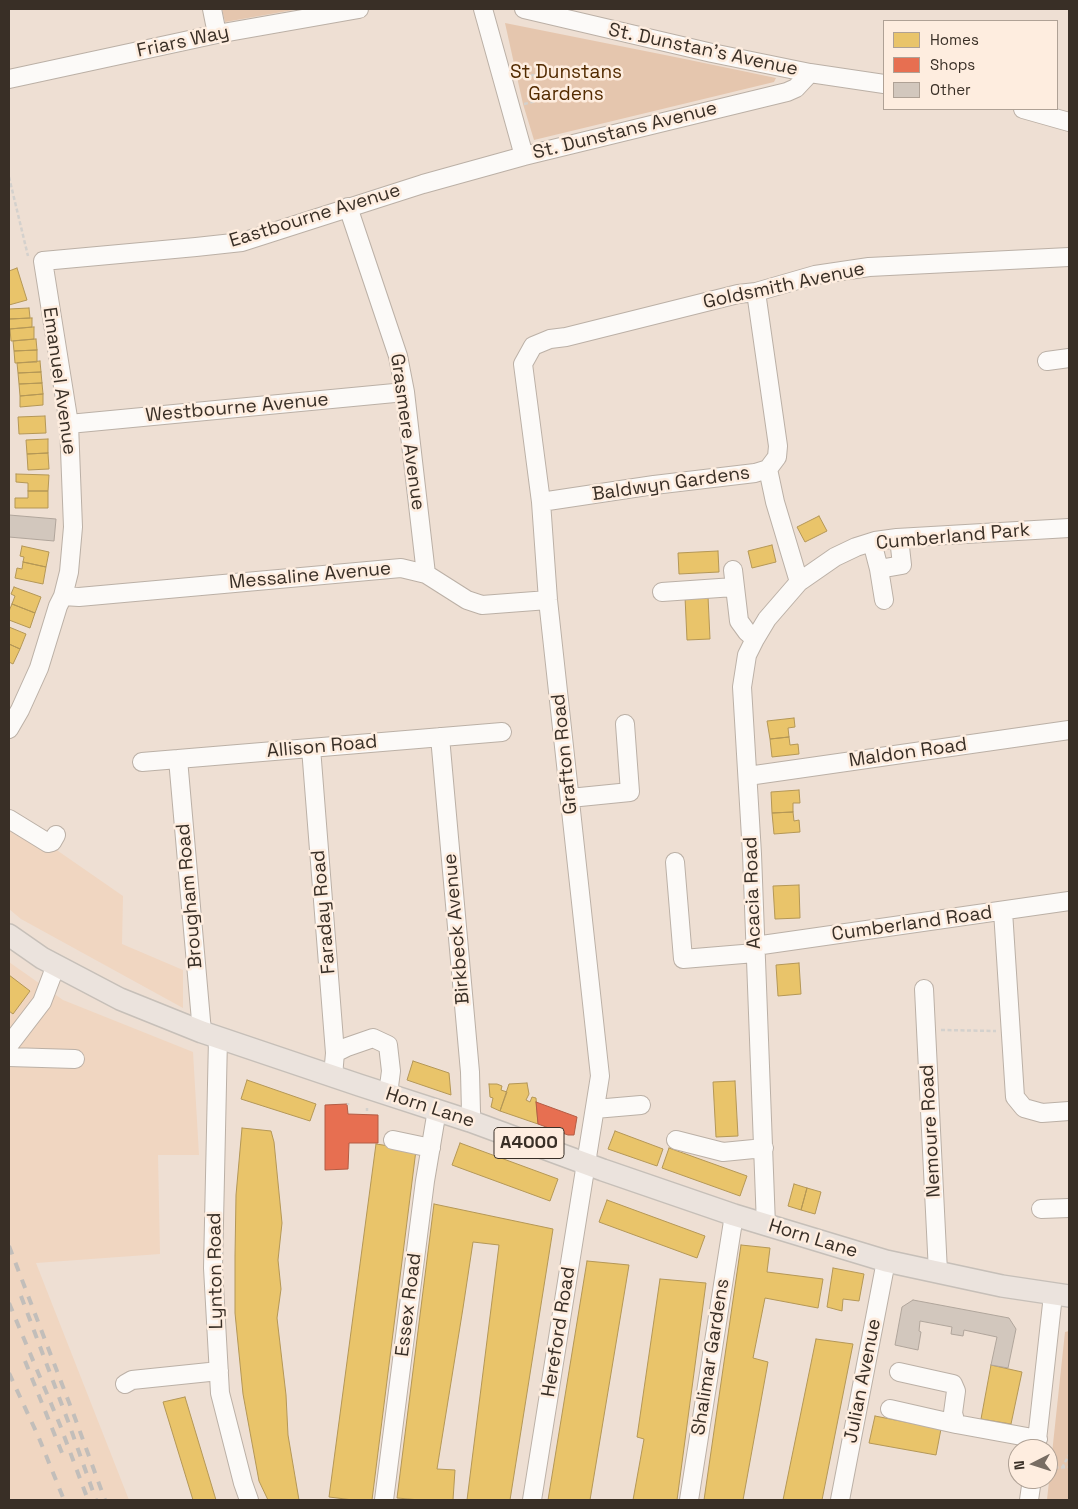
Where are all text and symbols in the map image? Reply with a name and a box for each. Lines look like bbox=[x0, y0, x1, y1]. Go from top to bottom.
street label: St. Dunstan's Avenue bbox=[606, 19, 800, 81]
legend bbox=[883, 20, 1058, 110]
street label: Friars Way bbox=[135, 21, 231, 63]
text: Homes bbox=[930, 30, 979, 49]
text: Shops bbox=[930, 55, 975, 74]
park label: St Dunstans Gardens bbox=[510, 62, 622, 106]
text: Other bbox=[930, 80, 971, 99]
street label: St. Dunstans Avenue bbox=[531, 97, 719, 165]
street label: Eastbourne Avenue bbox=[227, 179, 403, 253]
street label: Goldsmith Avenue bbox=[701, 258, 867, 314]
street label: Emanuel Avenue bbox=[37, 306, 81, 456]
street label: Grasmere Avenue bbox=[385, 352, 429, 512]
street label: Westbourne Avenue bbox=[144, 389, 330, 427]
street label: Baldwyn Gardens bbox=[591, 462, 751, 506]
street label: Cumberland Park bbox=[875, 519, 1031, 555]
street label: Messaline Avenue bbox=[228, 558, 392, 594]
street label: Grafton Road bbox=[547, 693, 583, 815]
street label: Allison Road bbox=[266, 731, 378, 763]
street label: Maldon Road bbox=[847, 733, 969, 773]
street label: Brougham Road bbox=[172, 823, 208, 969]
street label: Acacia Road bbox=[740, 836, 766, 950]
street label: Faraday Road bbox=[307, 849, 341, 975]
street label: Birkbeck Avenue bbox=[439, 852, 475, 1006]
street label: Cumberland Road bbox=[830, 901, 994, 947]
street label: Nemoure Road bbox=[916, 1064, 946, 1198]
street label: Horn Lane bbox=[383, 1083, 477, 1133]
road number: A4000 bbox=[494, 1128, 564, 1158]
street label: Lynton Road bbox=[204, 1213, 228, 1329]
street label: Horn Lane bbox=[766, 1215, 860, 1263]
street label: Essex Road bbox=[391, 1252, 427, 1358]
street label: Hereford Road bbox=[537, 1265, 581, 1399]
street label: Shalimar Gardens bbox=[687, 1277, 735, 1437]
street label: Julian Avenue bbox=[840, 1317, 886, 1445]
north arrow bbox=[1008, 1439, 1058, 1489]
text: N bbox=[1010, 1460, 1028, 1471]

